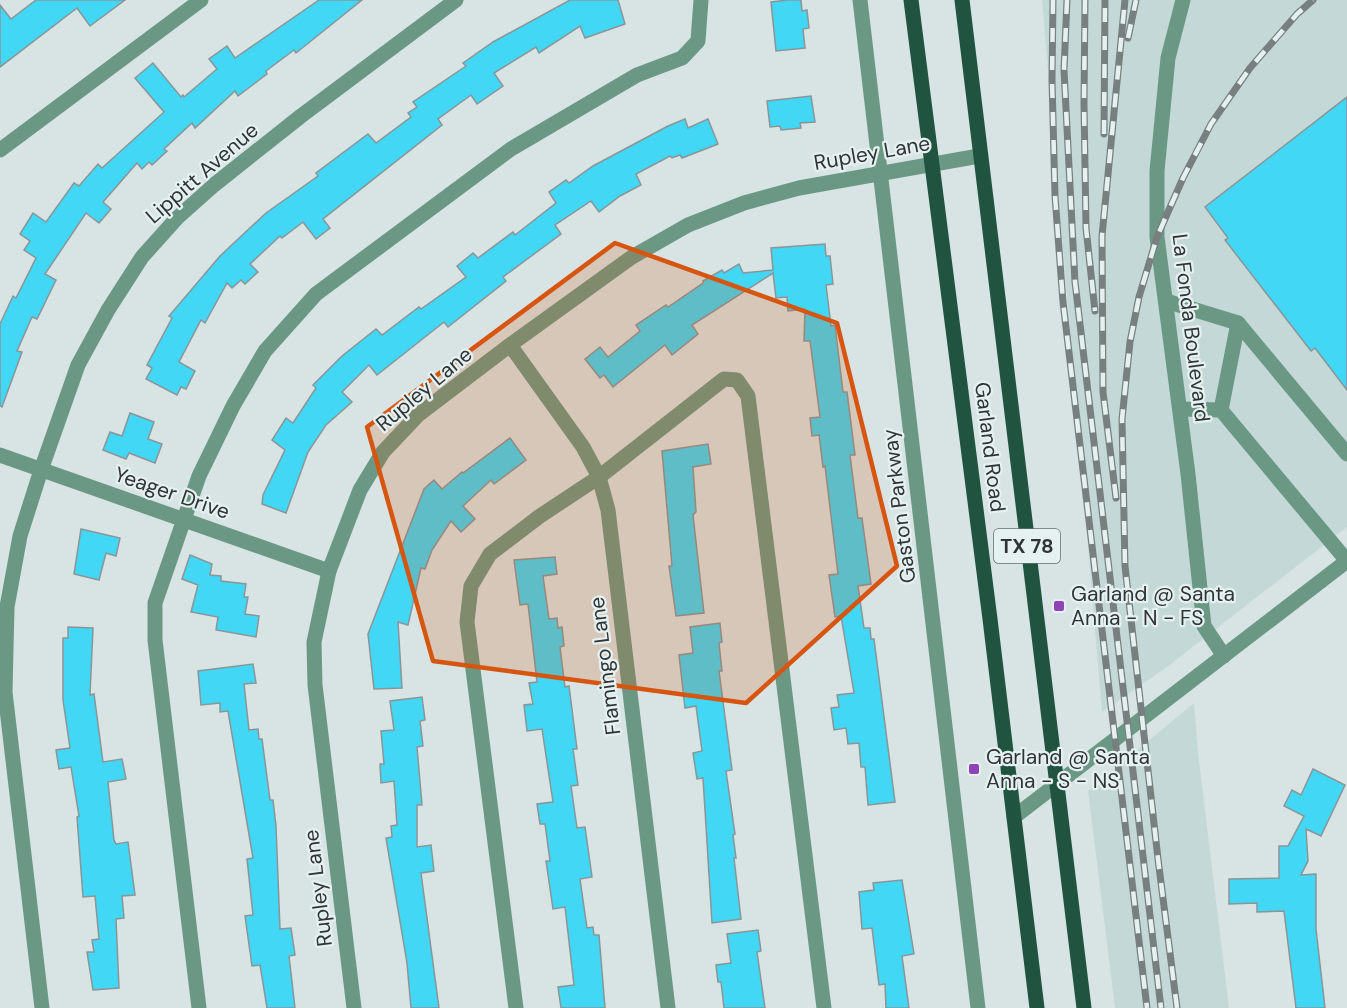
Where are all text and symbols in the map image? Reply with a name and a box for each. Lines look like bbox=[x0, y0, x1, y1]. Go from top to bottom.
street label: Lippitt Avenue bbox=[140, 116, 264, 230]
street label: Rupley Lane bbox=[812, 129, 932, 177]
street label: La Fonda Boulevard bbox=[1166, 232, 1216, 424]
street label: Rupley Lane bbox=[370, 340, 478, 438]
street label: Garland Road bbox=[968, 380, 1012, 514]
street label: Gaston Parkway bbox=[876, 427, 922, 585]
street label: Yeager Drive bbox=[111, 460, 233, 526]
road number: TX 78 bbox=[994, 529, 1060, 563]
place label: Garland @ Santa Anna - N - FS bbox=[1071, 580, 1235, 632]
street label: Flamingo Lane bbox=[583, 595, 627, 737]
marker: Garland @ Santa Anna - N - FS bbox=[1052, 599, 1066, 613]
place label: Garland @ Santa Anna - S - NS bbox=[986, 743, 1150, 795]
marker: Garland @ Santa Anna - S - NS bbox=[967, 762, 981, 776]
street label: Rupley Lane bbox=[297, 828, 339, 948]

